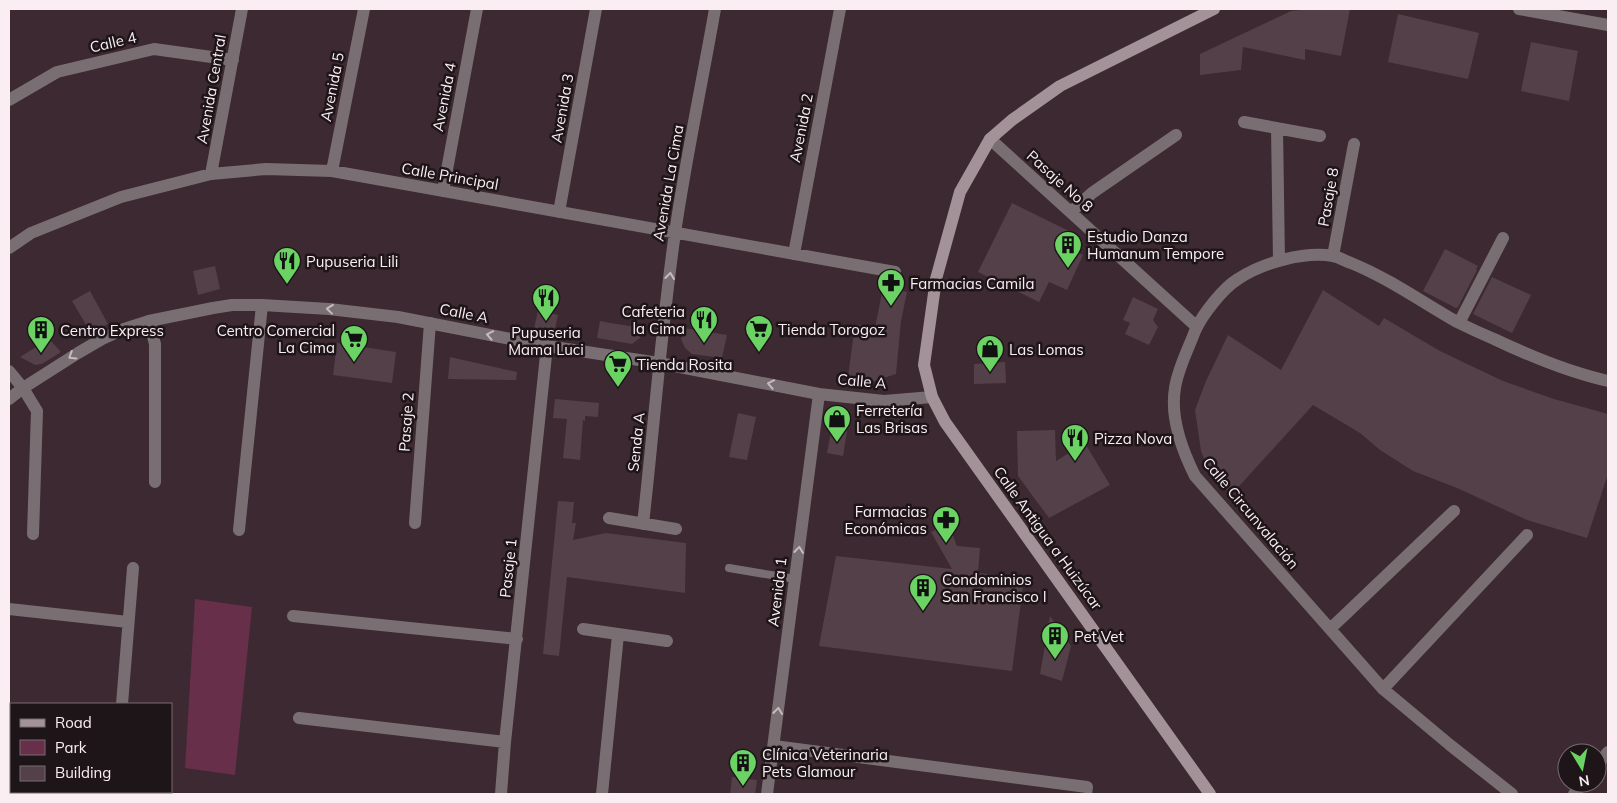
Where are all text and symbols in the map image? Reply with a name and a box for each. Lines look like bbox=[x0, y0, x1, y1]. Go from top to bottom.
street label: Calle 4 bbox=[88, 27, 138, 57]
street label: Avenida Central bbox=[192, 33, 230, 145]
street label: Avenida 5 bbox=[316, 51, 348, 123]
street label: Avenida 4 bbox=[428, 61, 460, 133]
street label: Avenida 3 bbox=[547, 72, 577, 144]
street label: Avenida 2 bbox=[785, 92, 817, 164]
street label: Avenida La Cima bbox=[648, 123, 688, 243]
street label: Pasaje No 8 bbox=[1023, 146, 1097, 216]
street label: Calle Principal bbox=[400, 158, 500, 194]
street label: Pasaje 8 bbox=[1313, 166, 1343, 228]
place label: Estudio Danza Humanum Tempore bbox=[1087, 227, 1224, 263]
building icon: Estudio Danza Humanum Tempore bbox=[1053, 230, 1083, 269]
restaurant icon: Pupuseria Lili bbox=[272, 246, 302, 285]
place label: Pupuseria Lili bbox=[306, 252, 398, 271]
pharmacy icon: Farmacias Camila bbox=[876, 268, 906, 307]
one-way arrow bbox=[664, 271, 675, 279]
place label: Farmacias Camila bbox=[910, 274, 1034, 293]
restaurant icon: Pupuseria Mama Luci bbox=[531, 283, 561, 322]
street label: Calle A bbox=[438, 299, 490, 327]
place label: Cafeteria la Cima bbox=[622, 302, 685, 338]
one-way arrow bbox=[326, 304, 334, 315]
restaurant icon: Cafeteria la Cima bbox=[689, 305, 719, 344]
supermarket icon: Tienda Torogoz bbox=[744, 314, 774, 353]
building icon: Centro Express bbox=[26, 315, 56, 354]
place label: Tienda Torogoz bbox=[778, 320, 885, 339]
place label: Centro Express bbox=[60, 321, 164, 340]
place label: Centro Comercial La Cima bbox=[217, 321, 335, 357]
place label: Pupuseria Mama Luci bbox=[508, 323, 584, 359]
supermarket icon: Centro Comercial La Cima bbox=[339, 324, 369, 363]
one-way arrow bbox=[486, 330, 495, 340]
shop icon: Las Lomas bbox=[975, 334, 1005, 373]
place label: Las Lomas bbox=[1009, 340, 1084, 359]
supermarket icon: Tienda Rosita bbox=[603, 349, 633, 388]
one-way arrow bbox=[69, 350, 78, 360]
place label: Tienda Rosita bbox=[637, 355, 733, 374]
street label: Calle A bbox=[837, 369, 887, 393]
one-way arrow bbox=[767, 380, 775, 390]
street label: Pasaje 2 bbox=[394, 392, 418, 452]
place label: Ferretería Las Brisas bbox=[856, 401, 928, 437]
shop icon: Ferretería Las Brisas bbox=[822, 404, 852, 443]
street label: Senda A bbox=[623, 412, 649, 472]
restaurant icon: Pizza Nova bbox=[1060, 423, 1090, 462]
place label: Pizza Nova bbox=[1094, 429, 1172, 448]
street label: Calle Circunvalación bbox=[1199, 453, 1303, 573]
street label: Calle Antigua a Huizúcar bbox=[990, 463, 1107, 614]
place label: Farmacias Económicas bbox=[845, 502, 927, 538]
pharmacy icon: Farmacias Económicas bbox=[931, 505, 961, 544]
street label: Pasaje 1 bbox=[495, 537, 521, 599]
one-way arrow bbox=[793, 546, 804, 554]
street label: Avenida 1 bbox=[763, 556, 791, 628]
place label: Condominios San Francisco I bbox=[942, 570, 1047, 606]
building icon: Condominios San Francisco I bbox=[908, 573, 938, 612]
building icon: Pet Vet bbox=[1040, 621, 1070, 660]
place label: Pet Vet bbox=[1074, 627, 1124, 646]
legend bbox=[10, 703, 172, 793]
one-way arrow bbox=[773, 707, 783, 716]
text: Road bbox=[55, 713, 92, 732]
text: Park bbox=[55, 738, 87, 757]
north arrow bbox=[1557, 743, 1607, 793]
place label: Clínica Veterinaria Pets Glamour bbox=[762, 745, 888, 781]
building icon: Clínica Veterinaria Pets Glamour bbox=[728, 748, 758, 787]
text: Building bbox=[55, 763, 111, 782]
text: N bbox=[1577, 771, 1591, 791]

